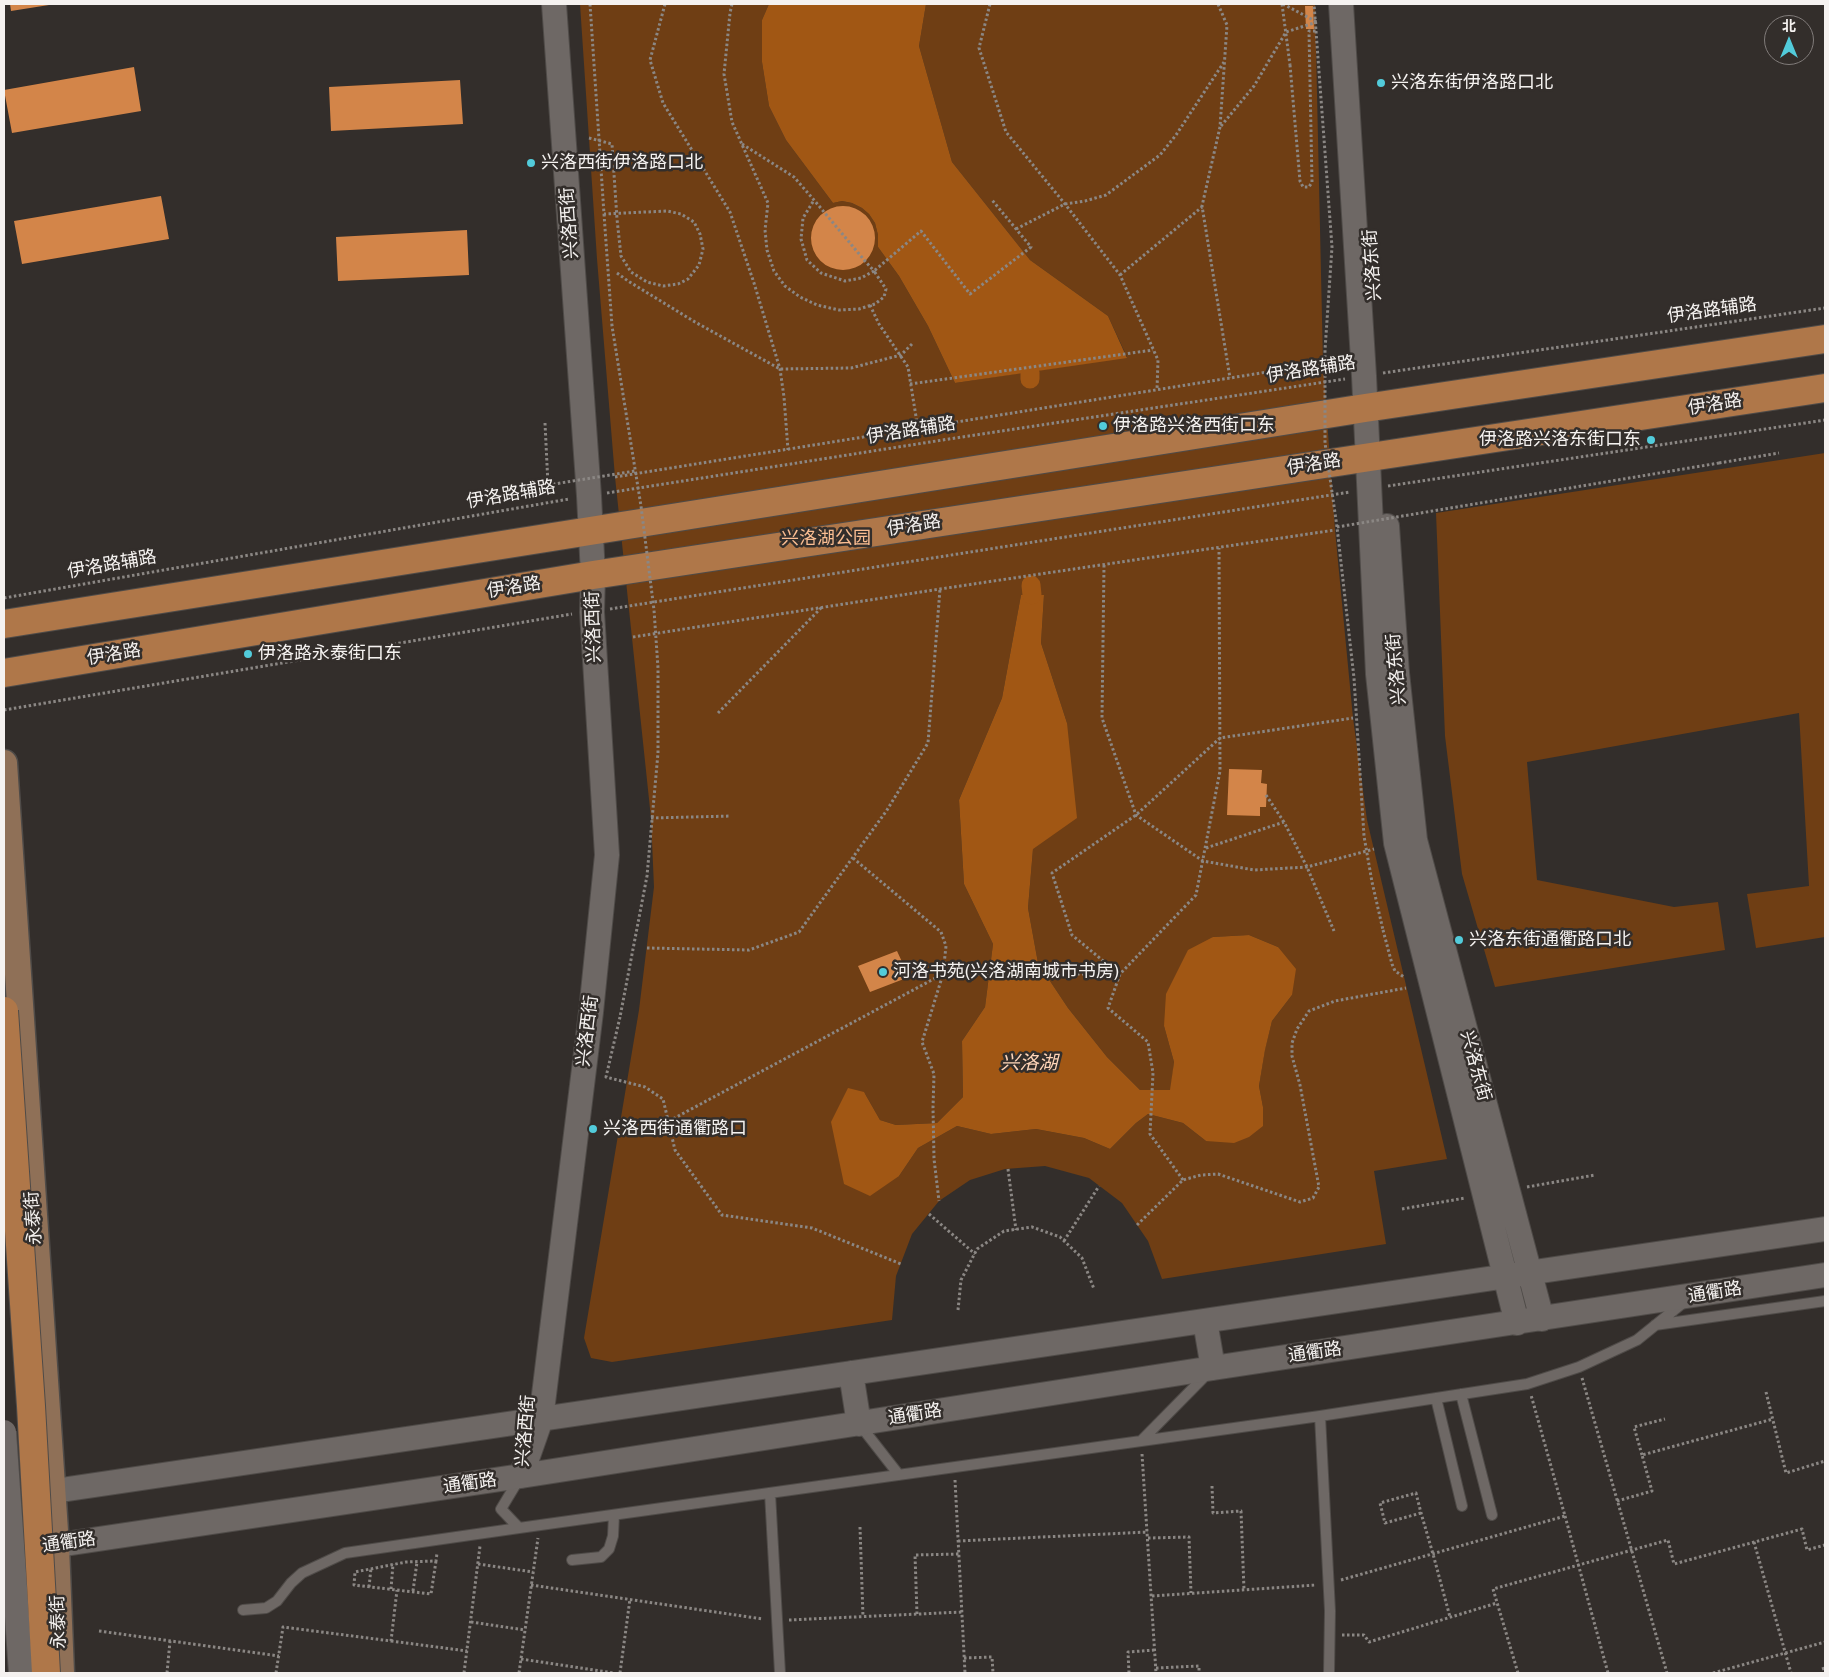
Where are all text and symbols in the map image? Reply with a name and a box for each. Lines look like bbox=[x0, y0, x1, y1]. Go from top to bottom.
north arrow bbox=[1764, 15, 1814, 65]
text: 北 bbox=[1782, 17, 1796, 35]
place label: 兴洛东街伊洛路口北 bbox=[1391, 72, 1553, 94]
marker: 兴洛东街伊洛路口北 bbox=[1375, 77, 1387, 89]
place label: 兴洛西街伊洛路口北 bbox=[541, 152, 703, 174]
marker: 兴洛西街伊洛路口北 bbox=[525, 157, 537, 169]
street label: 兴洛西街 bbox=[557, 186, 583, 260]
street label: 兴洛东街 bbox=[1360, 228, 1386, 302]
street label: 伊洛路辅路 bbox=[1666, 294, 1758, 328]
street label: 伊洛路辅路 bbox=[1265, 352, 1357, 388]
street label: 伊洛路 bbox=[1687, 390, 1743, 420]
street label: 伊洛路辅路 bbox=[865, 413, 957, 449]
place label: 伊洛路兴洛西街口东 bbox=[1113, 415, 1275, 437]
marker: 伊洛路兴洛西街口东 bbox=[1097, 420, 1109, 432]
place label: 伊洛路兴洛东街口东 bbox=[1479, 429, 1641, 451]
marker: 伊洛路兴洛东街口东 bbox=[1645, 434, 1657, 446]
street label: 伊洛路 bbox=[1286, 450, 1342, 480]
street label: 伊洛路辅路 bbox=[465, 477, 557, 513]
street label: 伊洛路 bbox=[886, 511, 942, 541]
park label: 兴洛湖公园 bbox=[781, 528, 871, 550]
street label: 伊洛路辅路 bbox=[66, 547, 158, 583]
street label: 伊洛路 bbox=[486, 573, 542, 603]
street label: 兴洛西街 bbox=[582, 591, 606, 663]
street label: 兴洛东街 bbox=[1383, 632, 1411, 706]
street label: 伊洛路 bbox=[86, 640, 142, 670]
place label: 伊洛路永泰街口东 bbox=[258, 643, 402, 665]
marker: 伊洛路永泰街口东 bbox=[242, 648, 254, 660]
place label: 兴洛东街通衢路口北 bbox=[1469, 929, 1631, 951]
marker: 兴洛东街通衢路口北 bbox=[1453, 934, 1465, 946]
place label: 河洛书苑(兴洛湖南城市书房) bbox=[893, 961, 1119, 983]
marker: 河洛书苑(兴洛湖南城市书房) bbox=[877, 966, 889, 978]
street label: 兴洛西街 bbox=[573, 994, 603, 1068]
street label: 兴洛东街 bbox=[1455, 1028, 1495, 1104]
water label: 兴洛湖 bbox=[1001, 1053, 1057, 1075]
place label: 兴洛西街通衢路口 bbox=[603, 1118, 747, 1140]
marker: 兴洛西街通衢路口 bbox=[587, 1123, 599, 1135]
street label: 永泰街 bbox=[21, 1190, 47, 1246]
street label: 通衢路 bbox=[1687, 1278, 1743, 1308]
street label: 通衢路 bbox=[1287, 1339, 1343, 1367]
street label: 兴洛西街 bbox=[512, 1394, 540, 1468]
street label: 通衢路 bbox=[887, 1400, 943, 1430]
street label: 通衢路 bbox=[442, 1470, 498, 1498]
street label: 通衢路 bbox=[41, 1529, 97, 1557]
street label: 永泰街 bbox=[47, 1595, 71, 1649]

